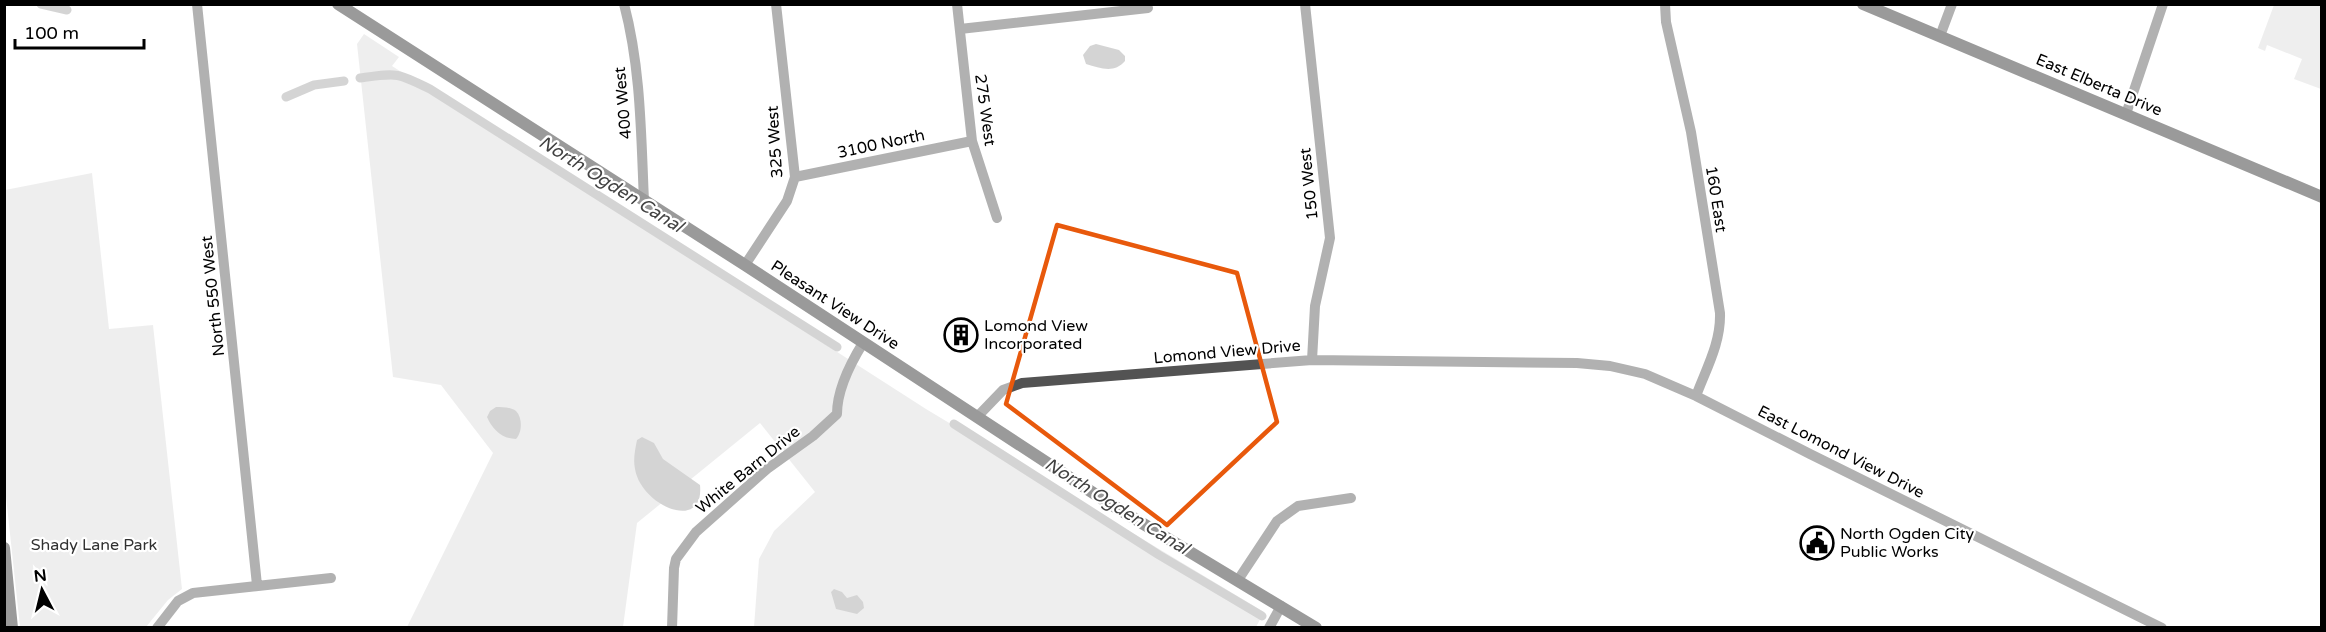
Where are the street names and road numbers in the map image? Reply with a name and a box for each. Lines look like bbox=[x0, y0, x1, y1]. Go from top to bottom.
street label: East Elberta Drive bbox=[2033, 49, 2165, 121]
street label: 400 West bbox=[610, 66, 636, 140]
street label: 275 West bbox=[970, 73, 1000, 147]
street label: 325 West bbox=[762, 105, 788, 179]
street label: 3100 North bbox=[836, 125, 926, 163]
street label: 150 West bbox=[1295, 147, 1323, 221]
street label: 160 East bbox=[1701, 164, 1731, 234]
street label: North 550 West bbox=[197, 235, 229, 357]
street label: Pleasant View Drive bbox=[767, 256, 903, 354]
street label: Lomond View Drive bbox=[1153, 336, 1301, 368]
street label: East Lomond View Drive bbox=[1754, 401, 1928, 503]
street label: White Barn Drive bbox=[692, 422, 804, 518]

